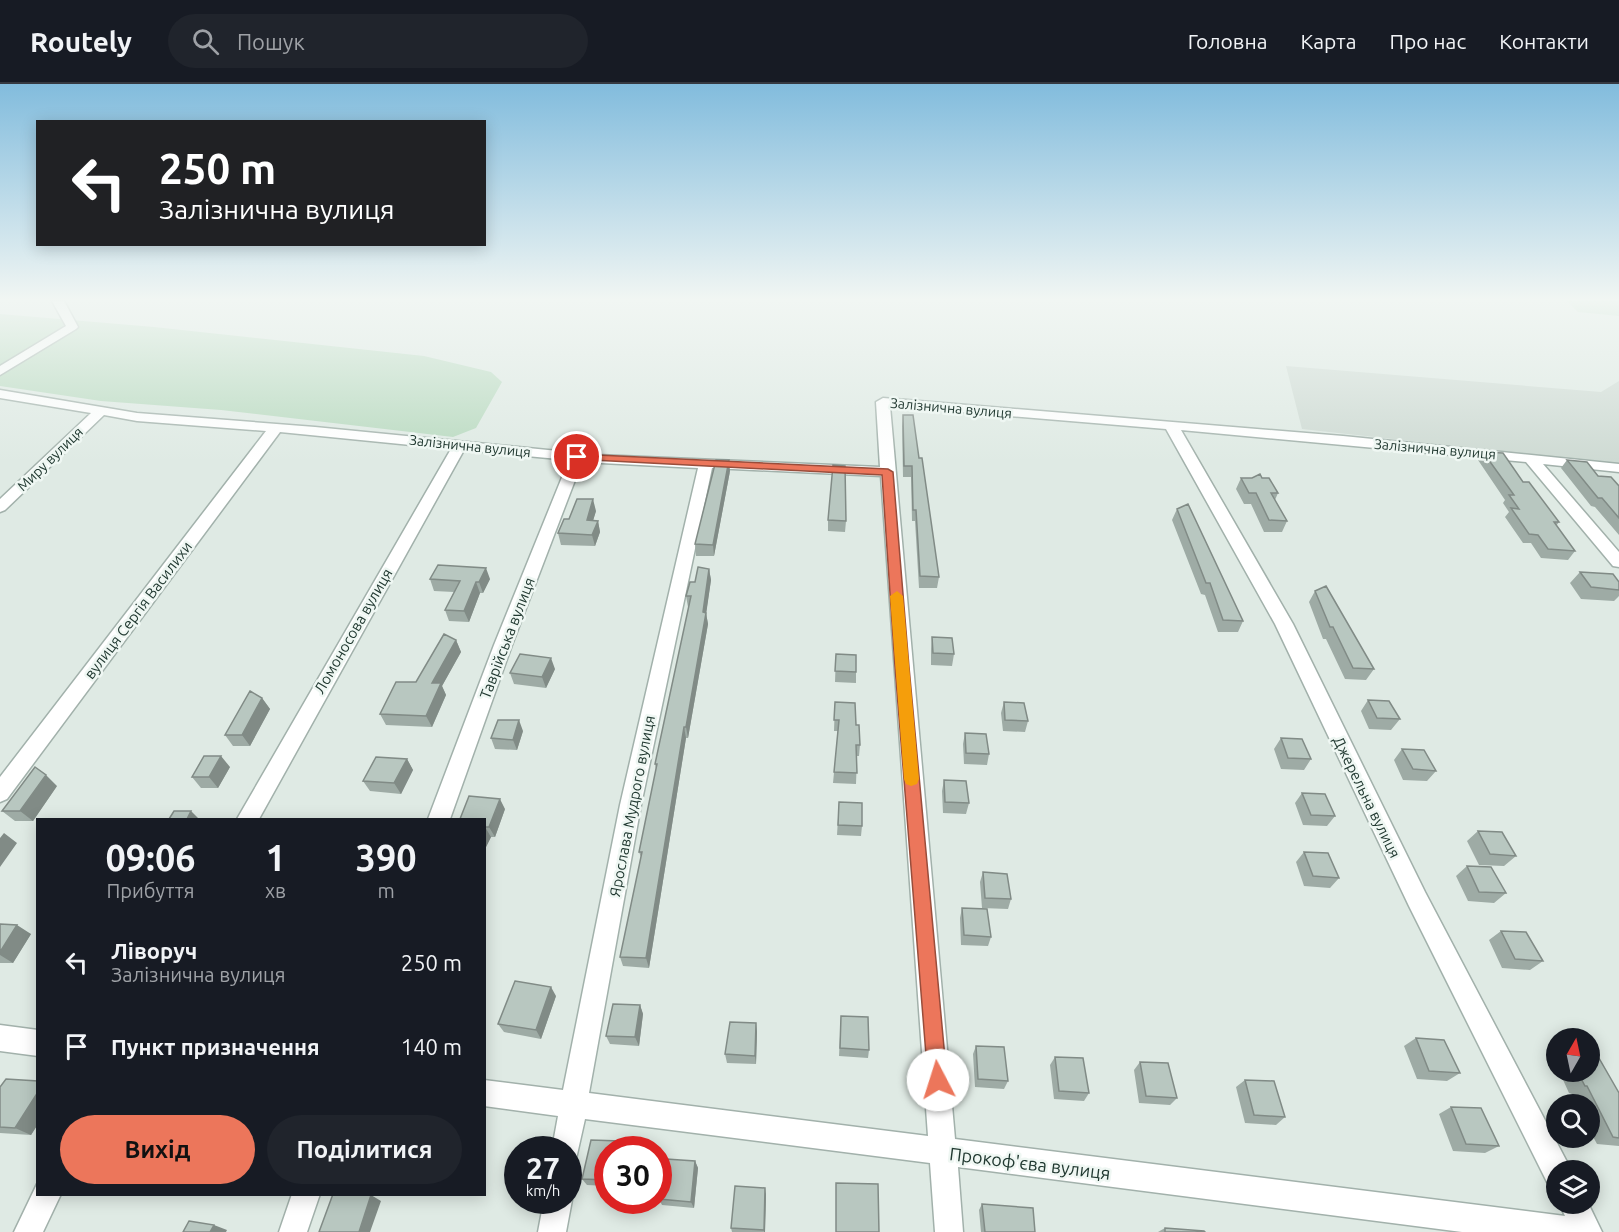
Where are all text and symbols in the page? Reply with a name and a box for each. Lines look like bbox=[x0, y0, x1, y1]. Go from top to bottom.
search box bbox=[168, 14, 588, 68]
icon: search bbox=[189, 25, 222, 58]
text: Routely bbox=[30, 26, 132, 57]
text: Пошук bbox=[237, 29, 305, 54]
text: Головна bbox=[1188, 29, 1268, 53]
text: Карта bbox=[1301, 29, 1356, 53]
text: Про нас bbox=[1389, 29, 1466, 53]
text: Контакти bbox=[1499, 29, 1589, 53]
icon: left bbox=[60, 144, 138, 222]
text: 250 m bbox=[159, 145, 276, 192]
text: Залізнична вулиця bbox=[159, 194, 395, 224]
street label: Залізнична вулиця bbox=[889, 395, 1013, 421]
street label: Миру вулиця bbox=[14, 424, 86, 494]
pin bbox=[551, 431, 602, 482]
street label: Залізнична вулиця bbox=[408, 432, 532, 460]
street label: Залізнична вулиця bbox=[1373, 436, 1497, 462]
icon: arrive bbox=[560, 440, 593, 473]
street label: вулиця Сергія Василихи bbox=[81, 538, 195, 682]
street label: Ломоносова вулиця bbox=[310, 566, 396, 696]
street label: Таврійська вулиця bbox=[476, 575, 538, 701]
street label: Ярослава Мудрого вулиця bbox=[606, 714, 658, 898]
street label: Джерельна вулиця bbox=[1330, 733, 1404, 861]
text: 09:06 bbox=[105, 837, 196, 878]
text: 1 bbox=[265, 837, 286, 878]
text: 390 bbox=[356, 837, 417, 878]
text: Прибуття bbox=[106, 879, 195, 902]
text: хв bbox=[265, 879, 286, 902]
text: m bbox=[377, 879, 395, 902]
text: Ліворуч bbox=[111, 938, 197, 963]
icon: left bbox=[60, 946, 93, 979]
text: 250 m bbox=[401, 950, 462, 975]
text: Залізнична вулиця bbox=[111, 963, 285, 986]
north arrow bbox=[1546, 1028, 1600, 1082]
map controls bbox=[1546, 1028, 1600, 1214]
icon: arrive bbox=[60, 1030, 93, 1063]
text: Пункт призначення bbox=[111, 1034, 320, 1059]
text: 140 m bbox=[401, 1034, 462, 1059]
position arrow bbox=[906, 1048, 970, 1112]
button: search bbox=[1546, 1094, 1600, 1148]
button: Вихід bbox=[60, 1115, 255, 1184]
button: Поділитися bbox=[267, 1115, 462, 1184]
speed limit sign: 30 bbox=[594, 1136, 672, 1214]
street label: Прокоф'єва вулиця bbox=[948, 1143, 1112, 1183]
text: 27 bbox=[526, 1151, 560, 1185]
button: layers bbox=[1546, 1160, 1600, 1214]
text: km/h bbox=[526, 1182, 560, 1199]

